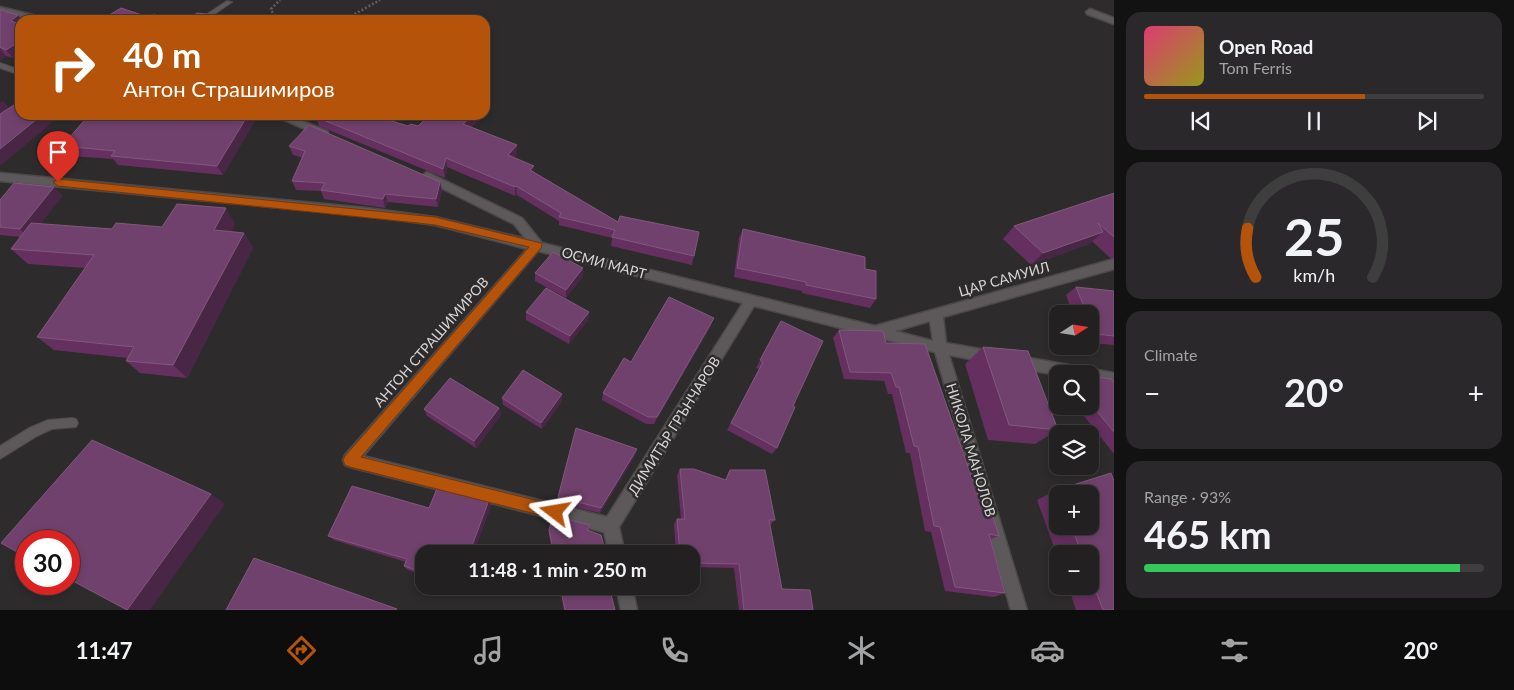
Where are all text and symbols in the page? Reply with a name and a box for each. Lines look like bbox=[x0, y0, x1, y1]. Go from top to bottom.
text: 40 m bbox=[123, 33, 201, 75]
icon: right bbox=[40, 35, 105, 100]
text: Open Road bbox=[1219, 35, 1313, 58]
text: Tom Ferris bbox=[1219, 58, 1292, 77]
text: Антон Страшимиров bbox=[123, 75, 335, 102]
icon: previous bbox=[1187, 107, 1215, 135]
icon: pause bbox=[1300, 107, 1328, 135]
icon: next bbox=[1413, 107, 1441, 135]
pin bbox=[37, 131, 79, 182]
icon: arrive bbox=[44, 138, 72, 166]
text: 25 bbox=[1284, 205, 1344, 267]
street label: ОСМИ МАРТ bbox=[560, 243, 649, 282]
street label: ЦАР САМУИЛ bbox=[956, 257, 1051, 300]
text: km/h bbox=[1293, 264, 1335, 286]
street label: АНТОН СТРАШИМИРОВ bbox=[370, 273, 492, 410]
north arrow bbox=[1049, 305, 1099, 355]
map controls bbox=[1049, 305, 1099, 595]
text: Climate bbox=[1144, 345, 1197, 364]
street label: ДИМИТЪР ГРЪНЧАРОВ bbox=[624, 353, 723, 498]
button: search bbox=[1049, 365, 1099, 415]
text: 20° bbox=[1284, 369, 1344, 415]
text: − bbox=[1144, 376, 1160, 410]
text: + bbox=[1468, 376, 1484, 410]
street label: НИКОЛА МАНОЛОВ bbox=[943, 381, 1000, 519]
button: layers bbox=[1049, 425, 1099, 475]
position arrow bbox=[528, 485, 580, 537]
button: + bbox=[1049, 485, 1099, 535]
text: Range · 93% bbox=[1144, 487, 1231, 506]
text: 465 km bbox=[1144, 511, 1272, 557]
speed limit sign: 30 bbox=[15, 530, 80, 595]
button: − bbox=[1049, 545, 1099, 595]
text: 11:48 · 1 min · 250 m bbox=[468, 558, 647, 581]
icon: directions bbox=[284, 633, 319, 668]
icon: music bbox=[471, 633, 506, 668]
icon: phone bbox=[657, 633, 692, 668]
icon: climate bbox=[844, 633, 879, 668]
icon: car bbox=[1030, 633, 1065, 668]
icon: filters bbox=[1217, 633, 1252, 668]
text: 11:47 bbox=[76, 637, 133, 664]
text: 20° bbox=[1403, 637, 1438, 664]

